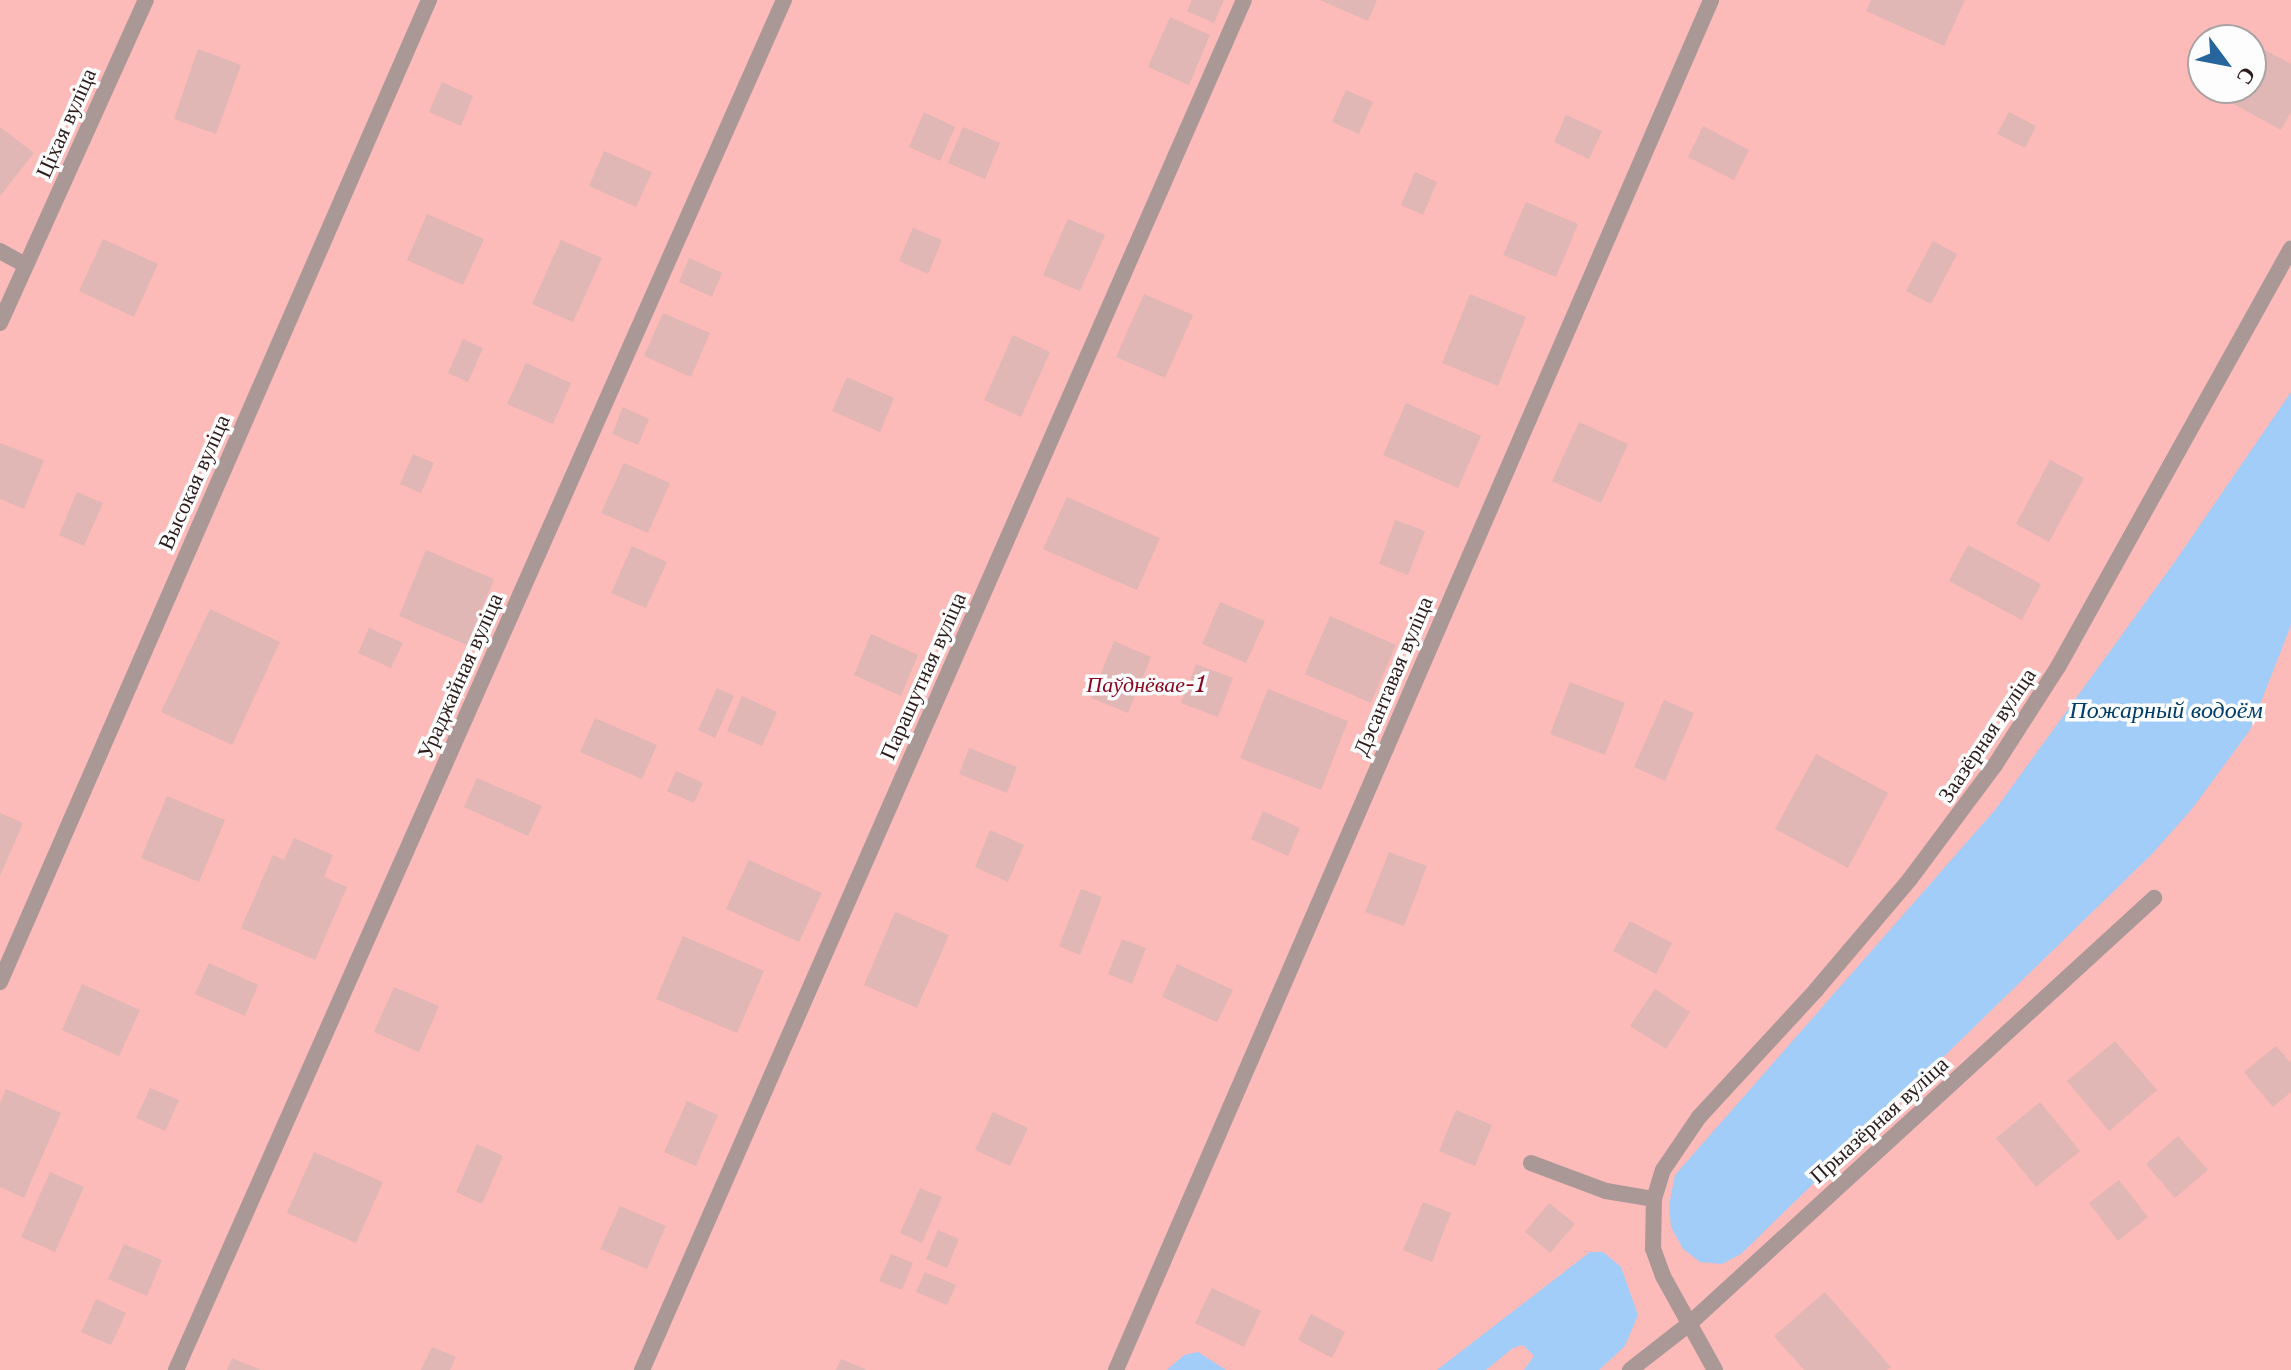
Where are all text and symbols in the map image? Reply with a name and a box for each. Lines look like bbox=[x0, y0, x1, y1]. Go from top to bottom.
north arrow bbox=[2187, 24, 2267, 104]
text: С bbox=[2230, 62, 2262, 90]
street label: Ціхая вуліца bbox=[30, 64, 102, 182]
street label: Высокая вуліца bbox=[152, 410, 236, 554]
street label: Парашутная вуліца bbox=[874, 588, 972, 764]
street label: Ураджайная вуліца bbox=[412, 589, 508, 763]
street label: Дэсантавая вуліца bbox=[1348, 592, 1438, 760]
street label: Заазёрная вуліца bbox=[1932, 663, 2042, 807]
park label: Паўднёвае-1 bbox=[1086, 672, 1206, 698]
water label: Пожарный водоём bbox=[2069, 696, 2263, 724]
street label: Прыазёрная вуліца bbox=[1804, 1051, 1954, 1189]

